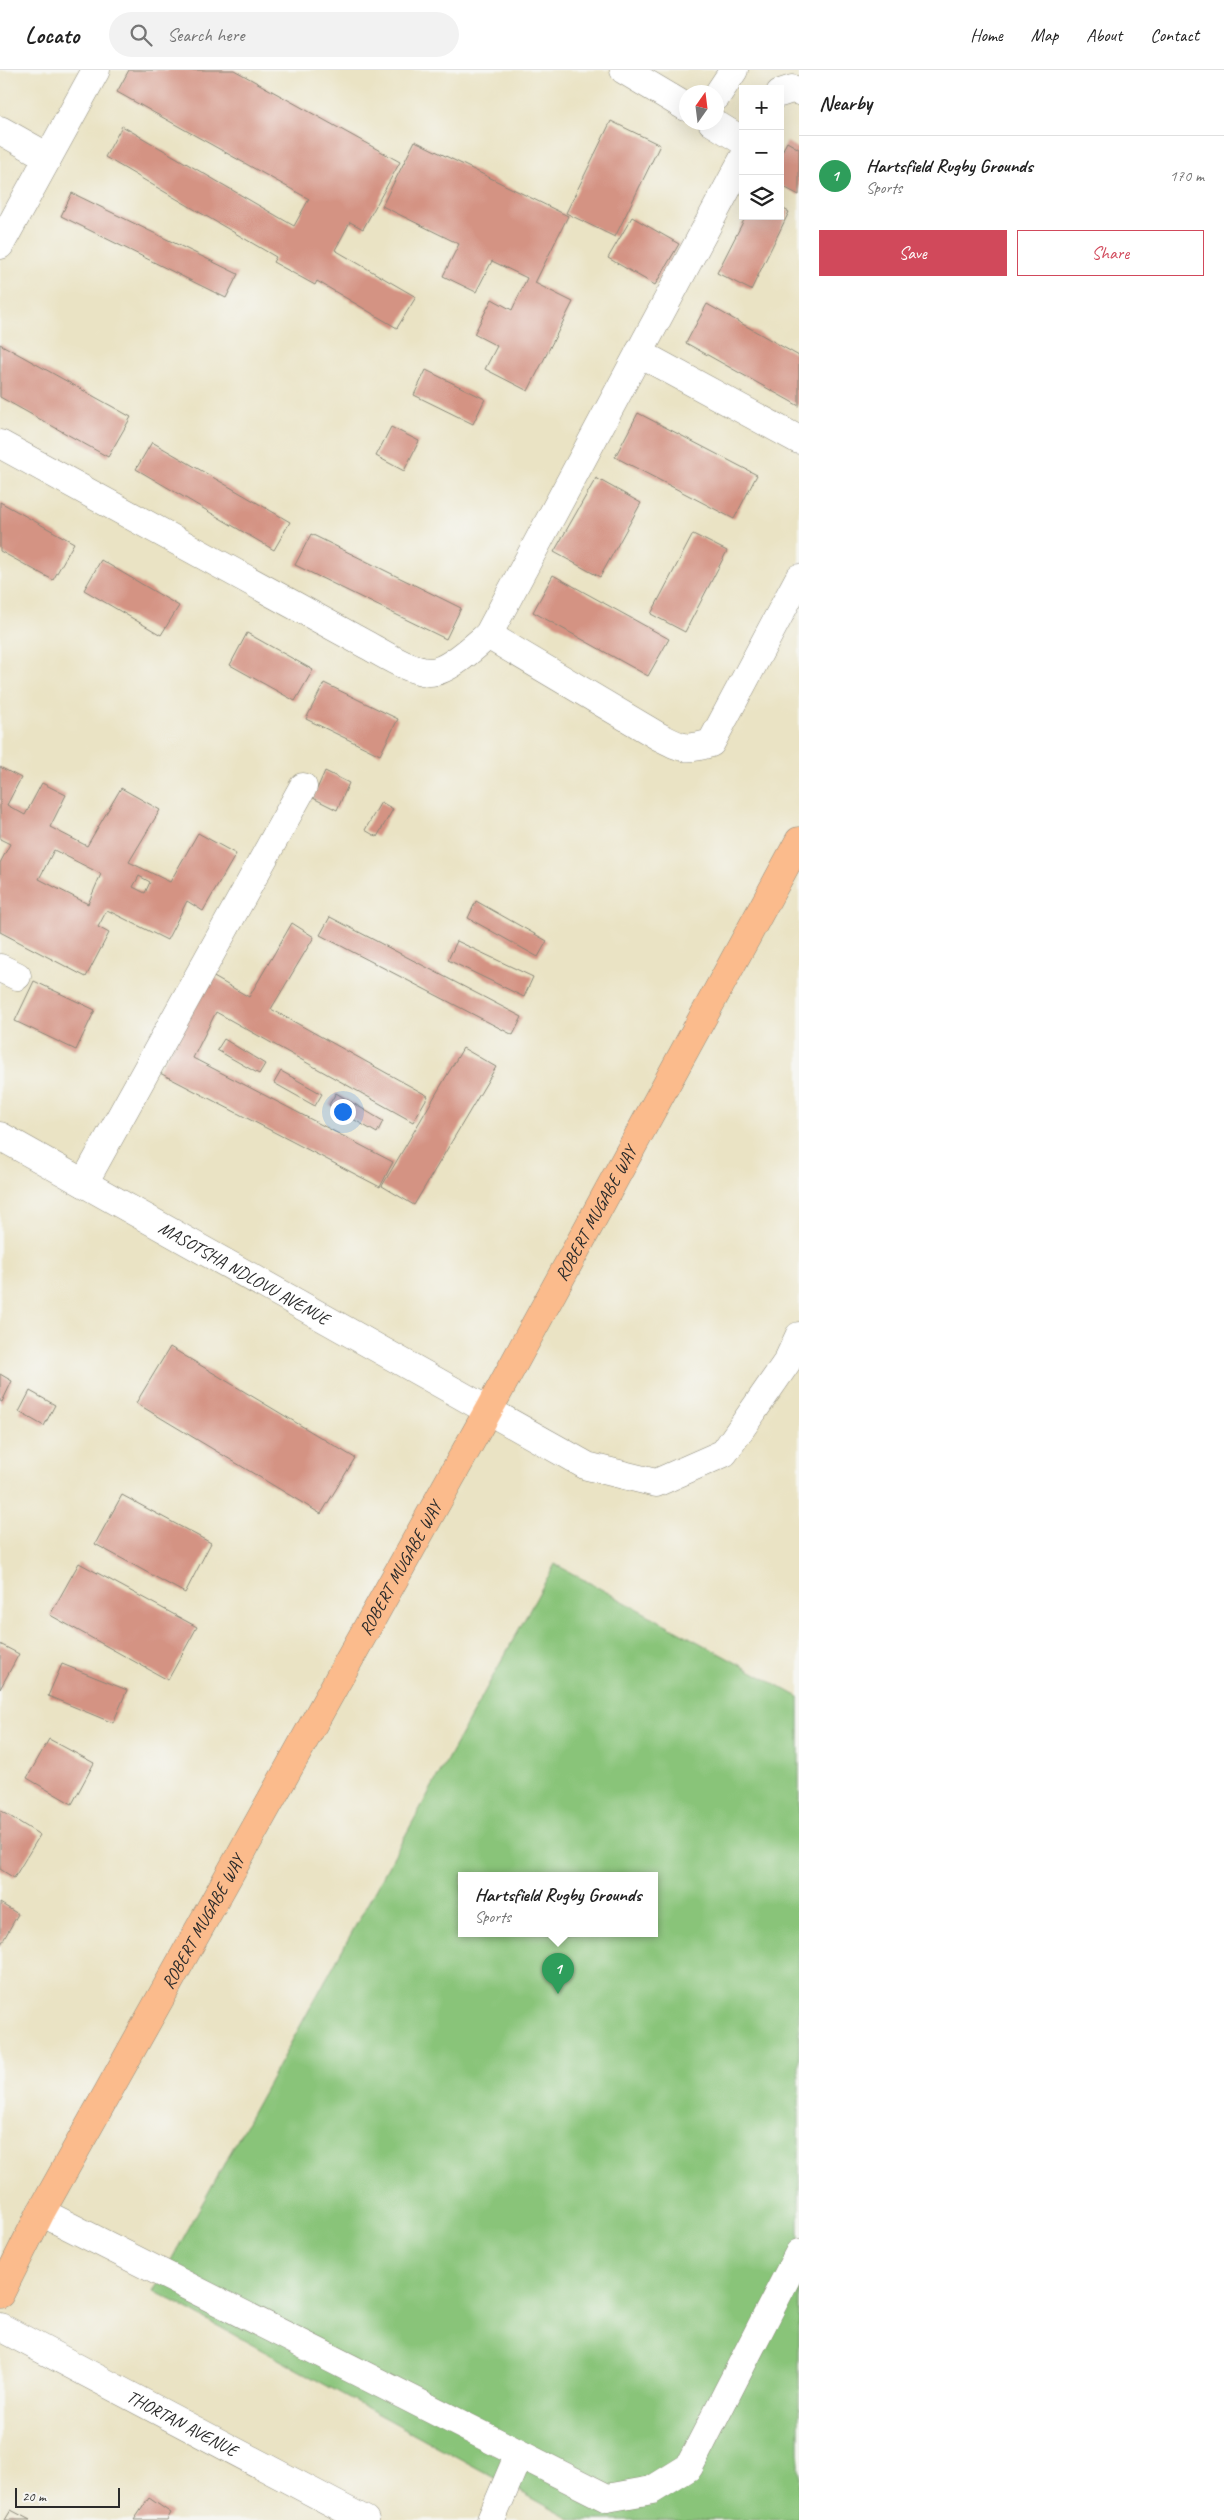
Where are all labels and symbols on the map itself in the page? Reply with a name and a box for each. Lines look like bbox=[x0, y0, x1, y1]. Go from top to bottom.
north arrow bbox=[679, 85, 724, 130]
your location bbox=[330, 1099, 356, 1125]
street label: ROBERT MUGABE WAY bbox=[550, 1140, 643, 1285]
street label: MASOTSHA NDLOVU AVENUE bbox=[155, 1217, 335, 1331]
street label: ROBERT MUGABE WAY bbox=[354, 1495, 448, 1639]
street label: ROBERT MUGABE WAY bbox=[157, 1848, 251, 1993]
pin: 1 bbox=[542, 1953, 574, 1994]
street label: THORTAN AVENUE bbox=[123, 2385, 243, 2462]
scale bar bbox=[15, 2485, 120, 2508]

